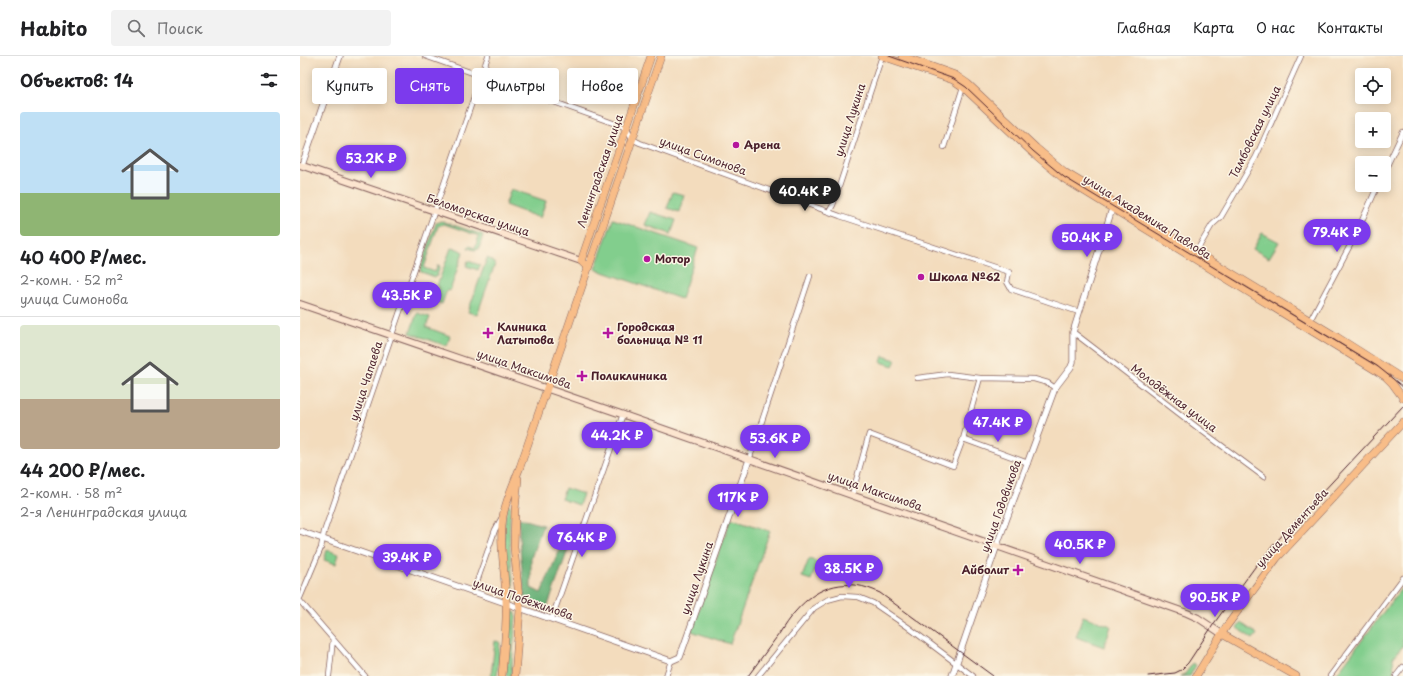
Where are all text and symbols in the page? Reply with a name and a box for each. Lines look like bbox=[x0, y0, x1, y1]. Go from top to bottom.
search box bbox=[111, 10, 391, 46]
text: Habito bbox=[20, 14, 87, 42]
text: Поиск bbox=[157, 16, 203, 39]
icon: search bbox=[125, 17, 147, 39]
text: Главная bbox=[1117, 17, 1171, 38]
text: Карта bbox=[1193, 17, 1234, 38]
text: О нас bbox=[1256, 17, 1295, 38]
text: Контакты bbox=[1317, 17, 1383, 38]
text: Объектов: 14 bbox=[20, 67, 134, 93]
chip: Купить bbox=[312, 68, 387, 104]
chip: Снять bbox=[395, 68, 464, 104]
chip: Фильтры bbox=[472, 68, 559, 104]
chip: Новое bbox=[567, 68, 638, 104]
map controls bbox=[1355, 68, 1391, 192]
button: locate bbox=[1355, 68, 1391, 104]
icon: filters bbox=[258, 69, 280, 91]
street label: улица Лукина bbox=[830, 81, 869, 159]
street label: Тамбовская улица bbox=[1225, 82, 1285, 181]
street label: Ленинградская улица bbox=[572, 112, 627, 230]
button: + bbox=[1355, 112, 1391, 148]
street label: улица Симонова bbox=[657, 132, 749, 179]
place label: Арена bbox=[744, 136, 781, 153]
icon: home bbox=[114, 138, 186, 210]
marker: Арена bbox=[731, 140, 741, 150]
pin: 53.2K ₽ bbox=[334, 145, 408, 179]
text: 53.2K ₽ bbox=[345, 148, 397, 167]
button: − bbox=[1355, 156, 1391, 192]
street label: улица Академика Павлова bbox=[1080, 170, 1215, 263]
pin: 40.4K ₽ bbox=[768, 178, 842, 212]
text: 40.4K ₽ bbox=[779, 181, 831, 200]
street label: Беломорская улица bbox=[424, 189, 532, 240]
pin: 79.4K ₽ bbox=[1300, 219, 1374, 253]
text: 79.4K ₽ bbox=[1313, 222, 1361, 241]
pin: 50.4K ₽ bbox=[1050, 224, 1124, 258]
text: 50.4K ₽ bbox=[1061, 227, 1113, 246]
text: 40 400 ₽/мес. bbox=[20, 244, 146, 270]
place label: Мотор bbox=[655, 250, 691, 267]
marker: Мотор bbox=[642, 254, 652, 264]
place label: Школа №62 bbox=[929, 268, 1000, 285]
text: 2-комн. · 52 m² bbox=[20, 270, 123, 289]
marker: Школа №62 bbox=[916, 272, 926, 282]
pin: 43.5K ₽ bbox=[370, 282, 444, 316]
text: 43.5K ₽ bbox=[381, 285, 433, 304]
text: улица Симонова bbox=[20, 289, 128, 308]
place label: Клиника Латыпова bbox=[497, 318, 555, 348]
place label: Городская больница № 11 bbox=[617, 318, 703, 348]
marker: Клиника Латыпова bbox=[482, 327, 494, 339]
marker: Городская больница № 11 bbox=[602, 327, 614, 339]
street label: улица Чапаева bbox=[345, 339, 386, 423]
street label: улица Максимова bbox=[475, 344, 574, 393]
icon: home bbox=[114, 351, 186, 423]
street label: Молодёжная улица bbox=[1128, 359, 1221, 436]
place label: Поликлиника bbox=[591, 367, 668, 384]
marker: Поликлиника bbox=[576, 370, 588, 382]
pin: 47.4K ₽ bbox=[961, 409, 1035, 443]
text: 47.4K ₽ bbox=[973, 412, 1023, 431]
pin: 44.2K ₽ bbox=[580, 422, 654, 456]
text: 44.2K ₽ bbox=[591, 425, 643, 444]
pin: 53.6K ₽ bbox=[738, 425, 812, 459]
text: 53.6K ₽ bbox=[749, 428, 801, 447]
text: 44 200 ₽/мес. bbox=[20, 457, 145, 483]
street label: улица Годовикова bbox=[976, 457, 1025, 555]
street label: улица Максимова bbox=[826, 466, 925, 515]
text: 2-комн. · 58 m² bbox=[20, 483, 122, 502]
pin: 117K ₽ bbox=[705, 484, 771, 518]
street label: улица Дементьева bbox=[1251, 484, 1332, 571]
text: 117K ₽ bbox=[717, 487, 759, 506]
text: 2-я Ленинградская улица bbox=[20, 502, 187, 521]
pin: 76.4K ₽ bbox=[545, 524, 619, 558]
text: 76.4K ₽ bbox=[557, 527, 607, 546]
pin: 40.5K ₽ bbox=[1043, 531, 1117, 565]
text: 40.5K ₽ bbox=[1054, 534, 1106, 553]
street label: улица Лукина bbox=[676, 539, 717, 617]
pin: 39.4K ₽ bbox=[370, 544, 444, 578]
text: 39.4K ₽ bbox=[382, 547, 432, 566]
pin: 38.5K ₽ bbox=[812, 555, 886, 589]
text: 38.5K ₽ bbox=[824, 558, 874, 577]
place label: Айболит bbox=[962, 561, 1009, 578]
marker: Айболит bbox=[1012, 564, 1024, 576]
street label: улица Побежимова bbox=[471, 573, 576, 624]
pin: 90.5K ₽ bbox=[1178, 584, 1252, 618]
text: 90.5K ₽ bbox=[1190, 587, 1240, 606]

